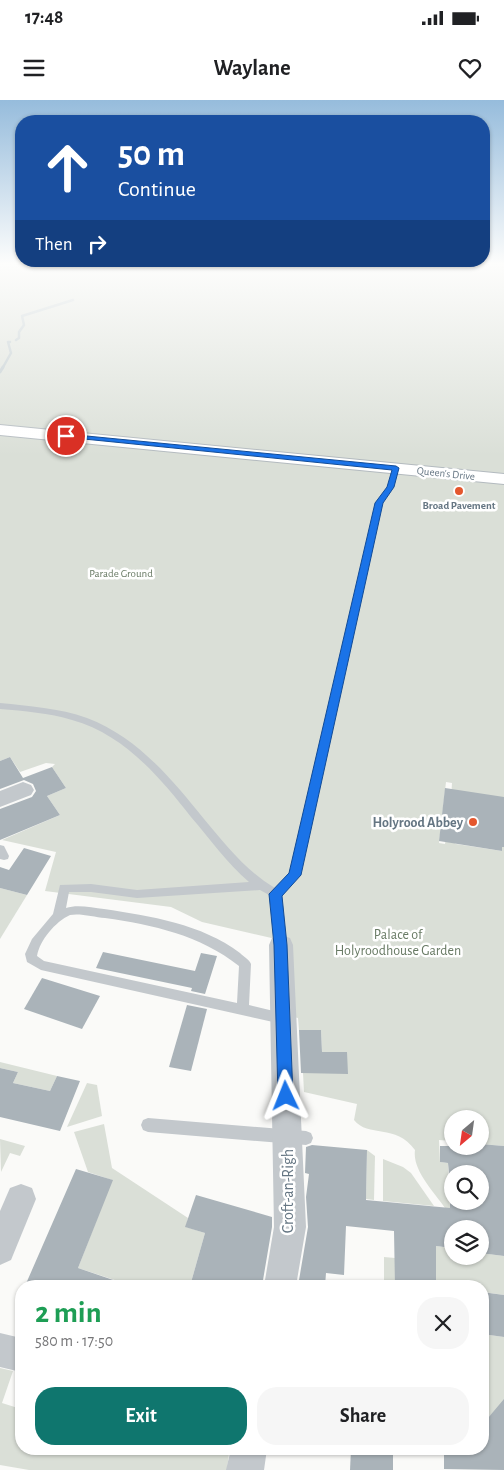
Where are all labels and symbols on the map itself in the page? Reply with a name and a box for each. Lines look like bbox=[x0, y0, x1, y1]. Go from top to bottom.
pin bbox=[45, 415, 87, 457]
street label: Queen's Drive bbox=[416, 465, 476, 482]
marker: Broad Pavement bbox=[453, 485, 465, 497]
place label: Broad Pavement bbox=[423, 500, 496, 511]
park label: Parade Ground bbox=[89, 568, 153, 579]
place label: Holyrood Abbey bbox=[372, 816, 464, 830]
marker: Holyrood Abbey bbox=[467, 816, 479, 828]
park label: Palace of Holyroodhouse Garden bbox=[335, 928, 461, 958]
position arrow bbox=[259, 1069, 311, 1121]
north arrow bbox=[444, 1110, 489, 1155]
street label: Croft-an-Righ bbox=[280, 1149, 296, 1233]

